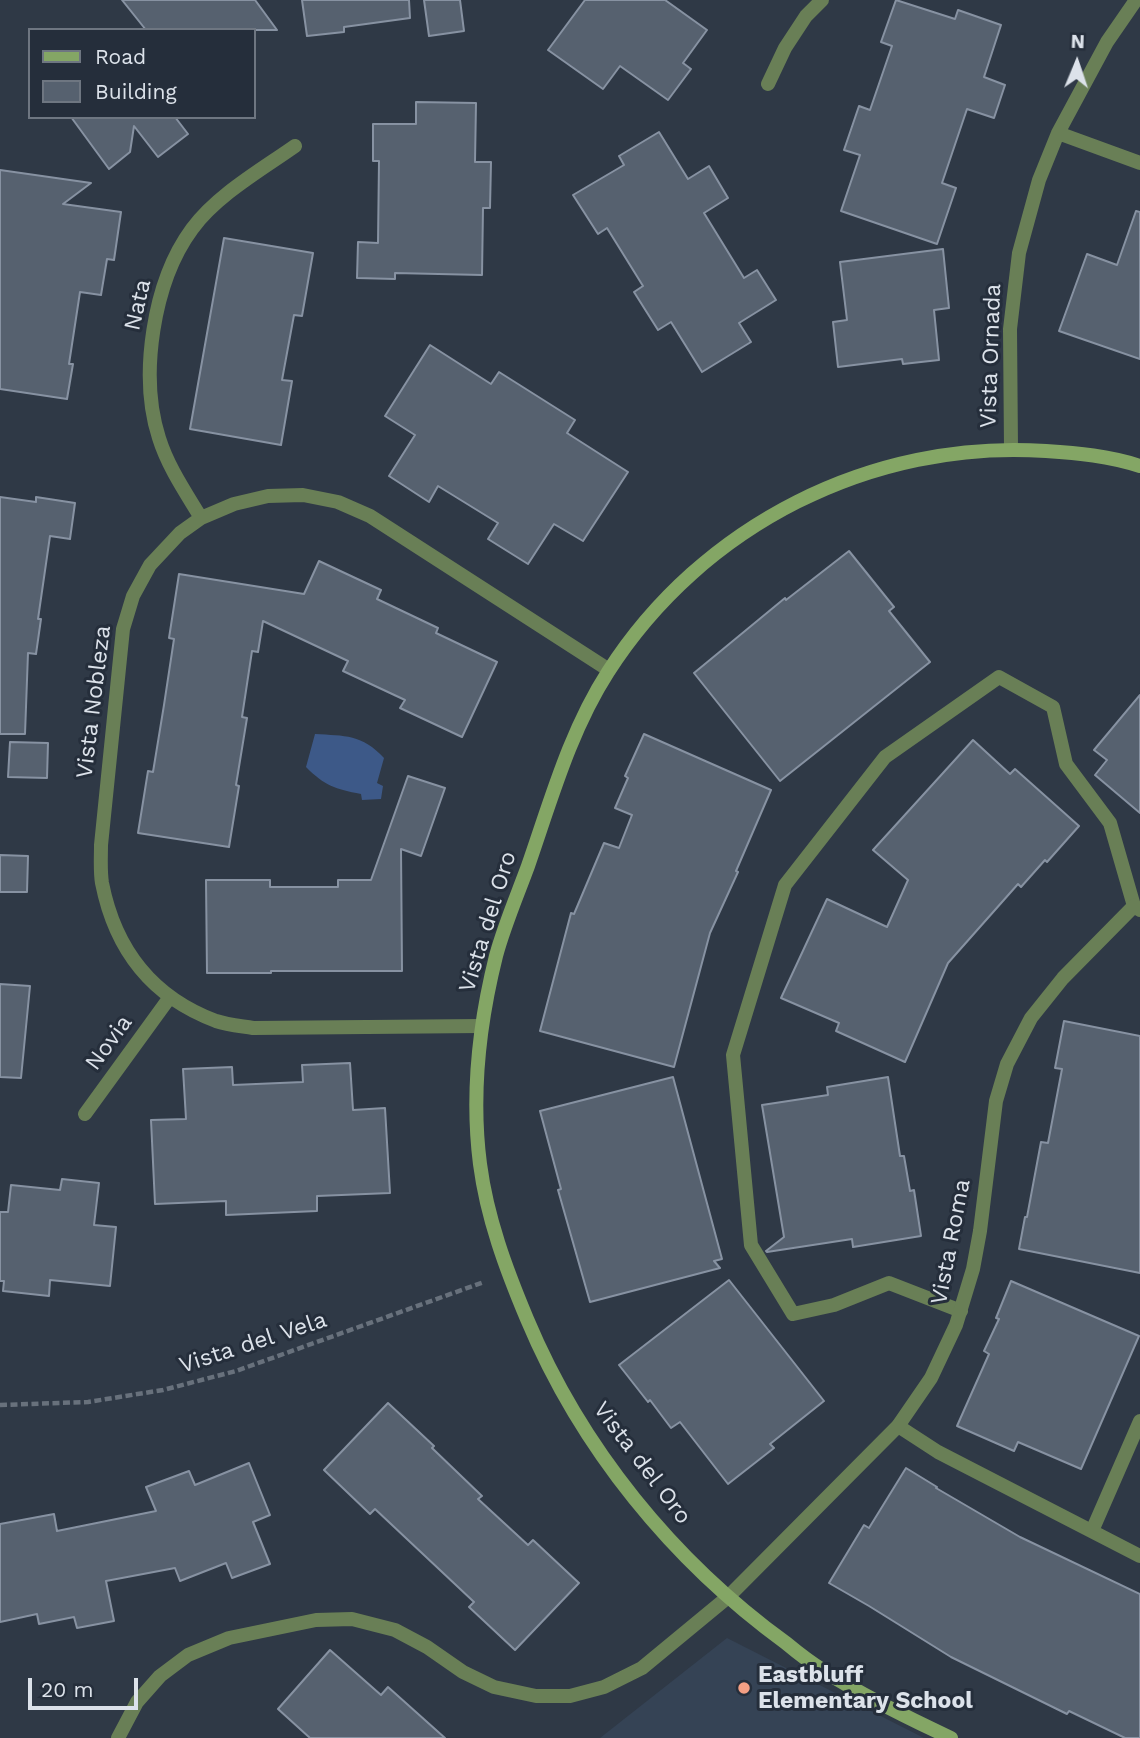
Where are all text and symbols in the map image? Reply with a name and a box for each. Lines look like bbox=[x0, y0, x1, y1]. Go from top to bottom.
legend bbox=[28, 28, 256, 119]
north arrow bbox=[1042, 28, 1112, 98]
text: N bbox=[1070, 30, 1085, 53]
text: Road bbox=[95, 44, 146, 69]
text: Building bbox=[95, 79, 177, 104]
street label: Nata bbox=[119, 277, 157, 333]
street label: Vista Ornada bbox=[975, 283, 1007, 429]
street label: Vista Nobleza bbox=[71, 624, 117, 780]
street label: Vista del Oro bbox=[453, 848, 523, 996]
street label: Novia bbox=[80, 1010, 138, 1076]
street label: Vista Roma bbox=[925, 1177, 977, 1307]
street label: Vista del Vela bbox=[176, 1306, 330, 1380]
street label: Vista del Oro bbox=[587, 1396, 697, 1530]
place label: Eastbluff Elementary School bbox=[758, 1661, 973, 1715]
scale bar bbox=[32, 1664, 142, 1708]
text: 20 m bbox=[41, 1677, 93, 1702]
marker: Eastbluff Elementary School bbox=[736, 1680, 752, 1696]

